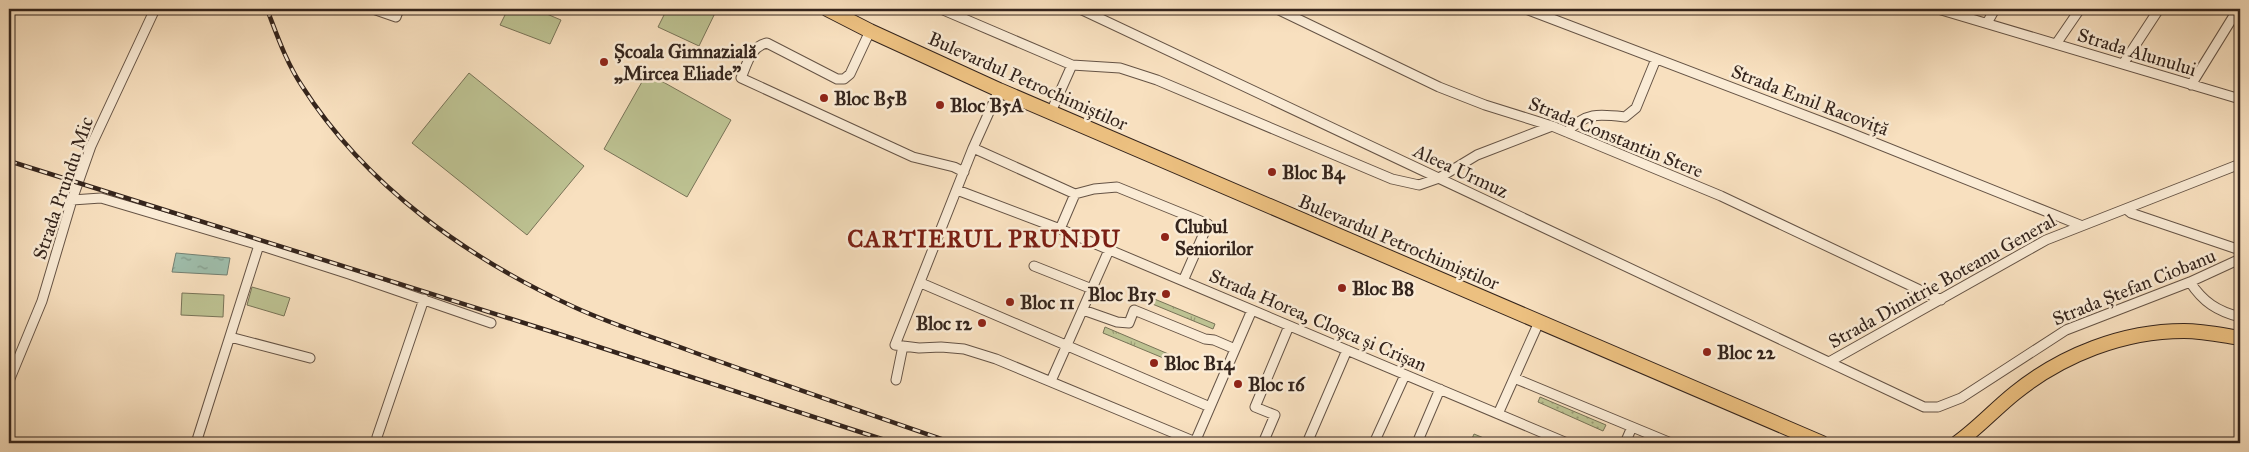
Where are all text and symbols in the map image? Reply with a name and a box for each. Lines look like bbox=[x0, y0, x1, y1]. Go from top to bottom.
street label: Strada Alunului bbox=[2075, 23, 2199, 81]
street label: Bulevardul Petrochimiștilor bbox=[925, 27, 1132, 136]
place label: Școala Gimnazială „Mircea Eliade” bbox=[614, 40, 758, 85]
marker: Școala Gimnazială „Mircea Eliade” bbox=[598, 56, 610, 68]
street label: Strada Emil Racoviță bbox=[1728, 59, 1893, 141]
place label: Bloc B5B bbox=[834, 87, 907, 110]
street label: Strada Constantin Stere bbox=[1525, 91, 1707, 183]
marker: Bloc B5B bbox=[818, 92, 830, 104]
place label: Bloc B5A bbox=[950, 94, 1024, 117]
marker: Bloc B5A bbox=[934, 99, 946, 111]
street label: Strada Prundu Mic bbox=[28, 114, 98, 262]
street label: Aleea Urmuz bbox=[1409, 139, 1512, 203]
place label: Bloc B4 bbox=[1282, 161, 1346, 185]
marker: Bloc B4 bbox=[1266, 166, 1278, 178]
street label: Bulevardul Petrochimiștilor bbox=[1295, 189, 1504, 295]
street label: Strada Dimitrie Boteanu General bbox=[1824, 208, 2060, 353]
place label: Clubul Seniorilor bbox=[1175, 215, 1254, 260]
district label: CARTIERUL PRUNDU bbox=[847, 224, 1121, 254]
marker: Clubul Seniorilor bbox=[1159, 231, 1171, 243]
street label: Strada Ștefan Ciobanu bbox=[2049, 244, 2219, 330]
street label: Strada Horea, Cloșca și Crișan bbox=[1206, 264, 1430, 376]
place label: Bloc B8 bbox=[1352, 277, 1414, 300]
marker: Bloc B8 bbox=[1336, 282, 1348, 294]
place label: Bloc B15 bbox=[1088, 283, 1156, 306]
marker: Bloc B15 bbox=[1160, 288, 1172, 300]
place label: Bloc 11 bbox=[1020, 291, 1075, 314]
marker: Bloc 11 bbox=[1004, 296, 1016, 308]
place label: Bloc 12 bbox=[916, 312, 973, 335]
marker: Bloc 12 bbox=[976, 317, 988, 329]
place label: Bloc 22 bbox=[1717, 341, 1776, 364]
marker: Bloc 22 bbox=[1701, 346, 1713, 358]
place label: Bloc B14 bbox=[1164, 352, 1236, 376]
marker: Bloc B14 bbox=[1148, 357, 1160, 369]
place label: Bloc 16 bbox=[1248, 373, 1306, 396]
marker: Bloc 16 bbox=[1232, 378, 1244, 390]

